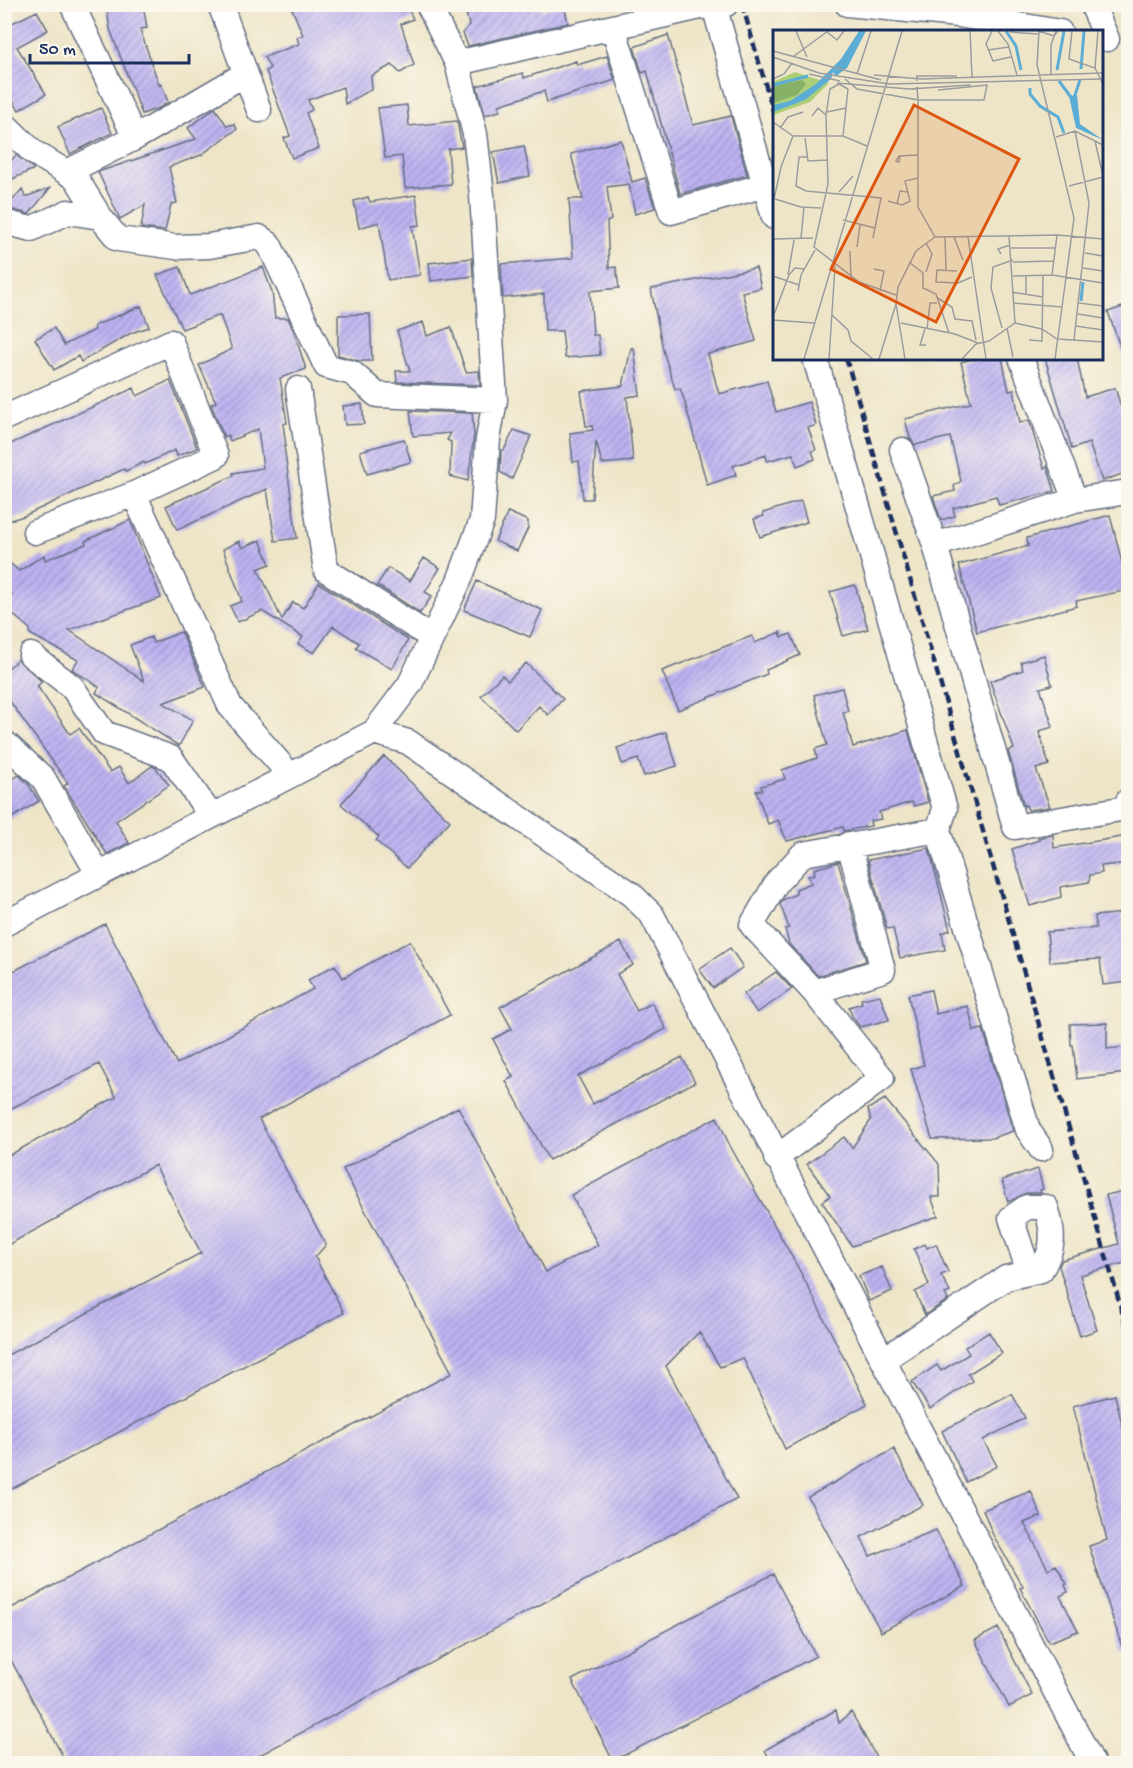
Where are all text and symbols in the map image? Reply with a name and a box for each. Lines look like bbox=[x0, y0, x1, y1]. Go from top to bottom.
scale bar bbox=[30, 27, 189, 65]
inset map bbox=[773, 30, 1103, 360]
text: 50 m bbox=[39, 40, 76, 61]

